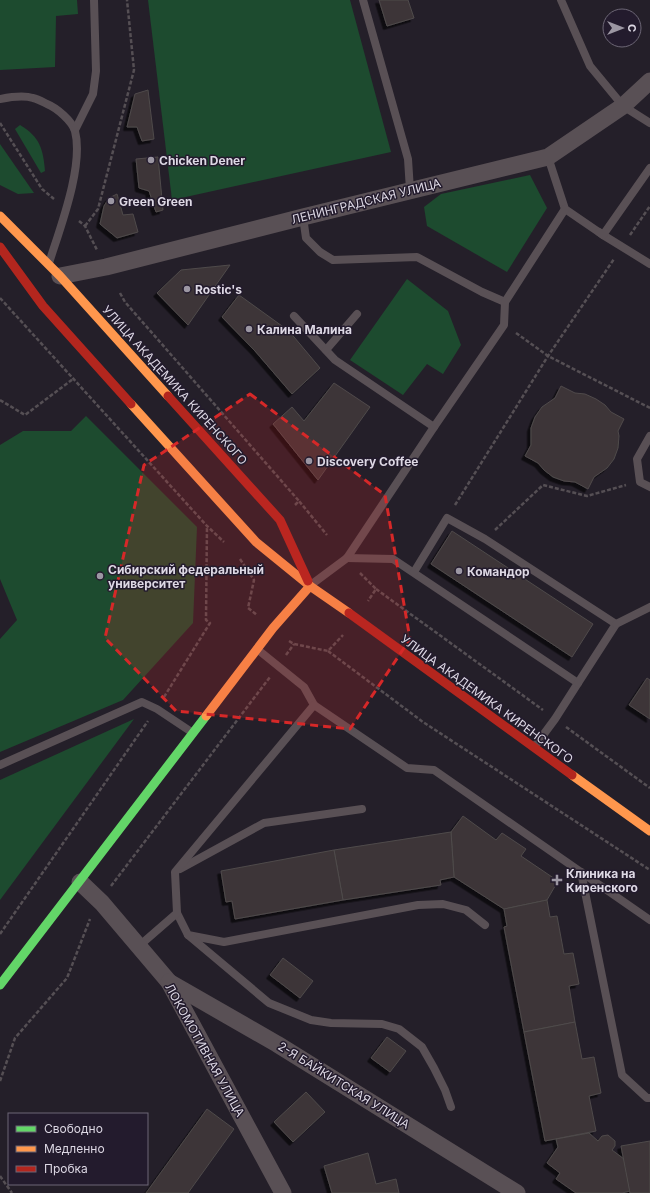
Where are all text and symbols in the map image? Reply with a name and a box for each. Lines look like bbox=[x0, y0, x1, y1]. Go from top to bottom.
north arrow bbox=[602, 8, 642, 48]
text: С bbox=[625, 24, 639, 32]
place label: Chicken Dener bbox=[159, 153, 245, 168]
marker: Chicken Dener bbox=[146, 155, 156, 165]
street label: ЛЕНИНГРАДСКАЯ УЛИЦА bbox=[290, 175, 442, 227]
place label: Green Green bbox=[119, 194, 193, 209]
marker: Green Green bbox=[106, 196, 116, 206]
place label: Rostic's bbox=[195, 282, 242, 297]
marker: Rostic's bbox=[182, 284, 192, 294]
street label: УЛИЦА АКАДЕМИКА КИРЕНСКОГО bbox=[99, 302, 251, 468]
place label: Калина Малина bbox=[257, 322, 352, 337]
marker: Калина Малина bbox=[244, 324, 254, 334]
place label: Discovery Coffee bbox=[317, 454, 418, 469]
marker: Discovery Coffee bbox=[304, 456, 314, 466]
place label: Сибирский федеральный университет bbox=[108, 562, 264, 591]
place label: Командор bbox=[467, 564, 530, 579]
marker: Командор bbox=[454, 566, 464, 576]
marker: Сибирский федеральный университет bbox=[95, 571, 105, 581]
street label: УЛИЦА АКАДЕМИКА КИРЕНСКОГО bbox=[398, 631, 576, 767]
place label: Клиника на Киренского bbox=[566, 866, 638, 895]
marker: Клиника на Киренского bbox=[551, 874, 563, 886]
street label: ЛОКОМОТИВНАЯ УЛИЦА bbox=[162, 981, 248, 1119]
street label: 2-Я БАЙКИТСКАЯ УЛИЦА bbox=[275, 1038, 413, 1132]
legend bbox=[8, 1113, 148, 1185]
text: Свободно bbox=[44, 1121, 103, 1136]
text: Медленно bbox=[44, 1141, 105, 1156]
text: Пробка bbox=[44, 1161, 88, 1176]

